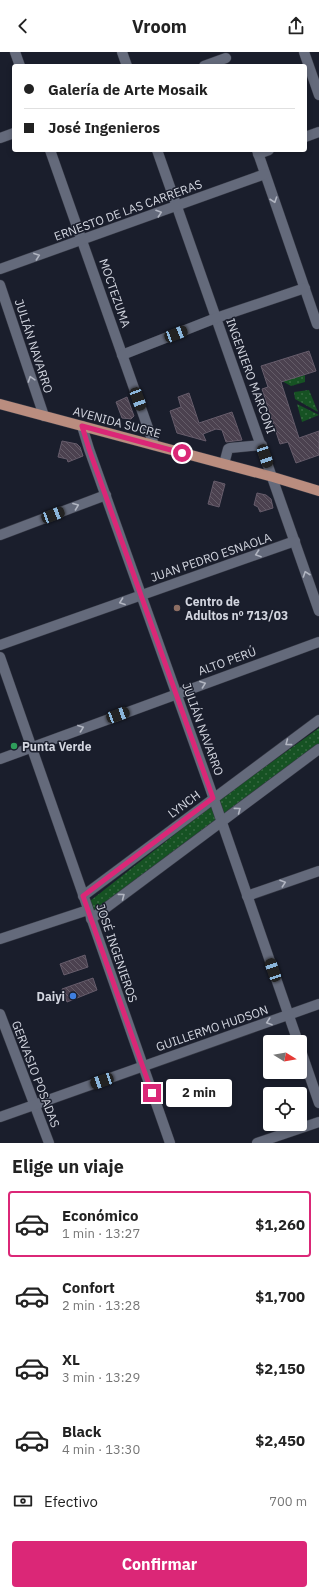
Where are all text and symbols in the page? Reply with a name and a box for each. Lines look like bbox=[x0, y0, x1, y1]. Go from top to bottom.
icon: back bbox=[12, 15, 34, 37]
text: Vroom bbox=[132, 15, 187, 38]
icon: share bbox=[285, 15, 307, 37]
text: Galería de Arte Mosaik bbox=[48, 80, 208, 99]
text: José Ingenieros bbox=[48, 118, 160, 137]
street label: ERNESTO DE LAS CARRERAS bbox=[52, 176, 204, 244]
one-way arrow bbox=[270, 196, 278, 203]
one-way arrow bbox=[156, 209, 163, 218]
one-way arrow bbox=[33, 252, 40, 261]
street label: MOCTEZUMA bbox=[96, 256, 134, 330]
street label: JULIÁN NAVARRO bbox=[12, 297, 56, 395]
street label: INGENIERO MARCONI bbox=[223, 316, 279, 436]
car bbox=[163, 324, 189, 344]
one-way arrow bbox=[27, 375, 36, 382]
car bbox=[128, 386, 148, 412]
street label: AVENIDA SUCRE bbox=[71, 403, 163, 441]
car bbox=[255, 443, 275, 469]
route start bbox=[173, 444, 191, 462]
one-way arrow bbox=[72, 503, 79, 511]
car bbox=[40, 505, 66, 525]
street label: JUAN PEDRO ESNAOLA bbox=[149, 529, 274, 585]
one-way arrow bbox=[255, 549, 262, 558]
one-way arrow bbox=[302, 571, 311, 578]
place label: Centro de Adultos nº 713/03 bbox=[185, 594, 288, 623]
one-way arrow bbox=[119, 597, 126, 605]
marker: Centro de Adultos nº 713/03 bbox=[172, 603, 182, 613]
street label: ALTO PERÚ bbox=[196, 644, 258, 678]
street label: JULIÁN NAVARRO bbox=[179, 680, 227, 778]
one-way arrow bbox=[200, 680, 207, 689]
car bbox=[105, 705, 131, 725]
one-way arrow bbox=[77, 725, 84, 733]
one-way arrow bbox=[285, 738, 292, 745]
place label: Punta Verde bbox=[22, 739, 92, 754]
marker: Punta Verde bbox=[9, 741, 19, 751]
street label: LYNCH bbox=[165, 787, 203, 821]
one-way arrow bbox=[233, 808, 240, 815]
one-way arrow bbox=[279, 879, 286, 888]
one-way arrow bbox=[118, 894, 125, 901]
street label: JOSÉ INGENIEROS bbox=[93, 902, 141, 1004]
car bbox=[263, 957, 283, 983]
place label: Daiyi bbox=[37, 989, 65, 1004]
marker: Daiyi bbox=[68, 991, 78, 1001]
street label: GUILLERMO HUDSON bbox=[154, 1002, 270, 1054]
one-way arrow bbox=[266, 1017, 273, 1026]
street label: GERVASIO POSADAS bbox=[9, 1018, 63, 1130]
north arrow bbox=[263, 1035, 307, 1079]
map controls bbox=[263, 1035, 307, 1131]
car bbox=[89, 1071, 115, 1091]
callout: 2 min bbox=[166, 1079, 232, 1107]
route end bbox=[143, 1084, 161, 1102]
text: 2 min bbox=[182, 1084, 216, 1101]
button: locate bbox=[263, 1087, 307, 1131]
text: Elige un viaje bbox=[12, 1155, 124, 1178]
icon: car bbox=[14, 1206, 50, 1242]
text: Económico bbox=[62, 1206, 138, 1225]
text: $1,260 bbox=[255, 1215, 305, 1234]
text: 1 min · 13:27 bbox=[62, 1225, 140, 1242]
icon: car bbox=[14, 1278, 50, 1314]
text: Confort bbox=[62, 1278, 115, 1297]
text: $1,700 bbox=[255, 1287, 305, 1306]
text: 2 min · 13:28 bbox=[62, 1297, 140, 1314]
icon: car bbox=[14, 1350, 50, 1386]
text: XL bbox=[62, 1350, 80, 1369]
text: $2,150 bbox=[255, 1359, 305, 1378]
text: 3 min · 13:29 bbox=[62, 1369, 140, 1386]
icon: car bbox=[14, 1422, 50, 1458]
text: Black bbox=[62, 1422, 102, 1441]
text: $2,450 bbox=[255, 1431, 305, 1450]
text: 4 min · 13:30 bbox=[62, 1441, 140, 1458]
icon: cash bbox=[12, 1490, 34, 1512]
text: Efectivo bbox=[44, 1492, 98, 1511]
text: 700 m bbox=[269, 1493, 307, 1510]
button: Confirmar bbox=[12, 1541, 307, 1587]

